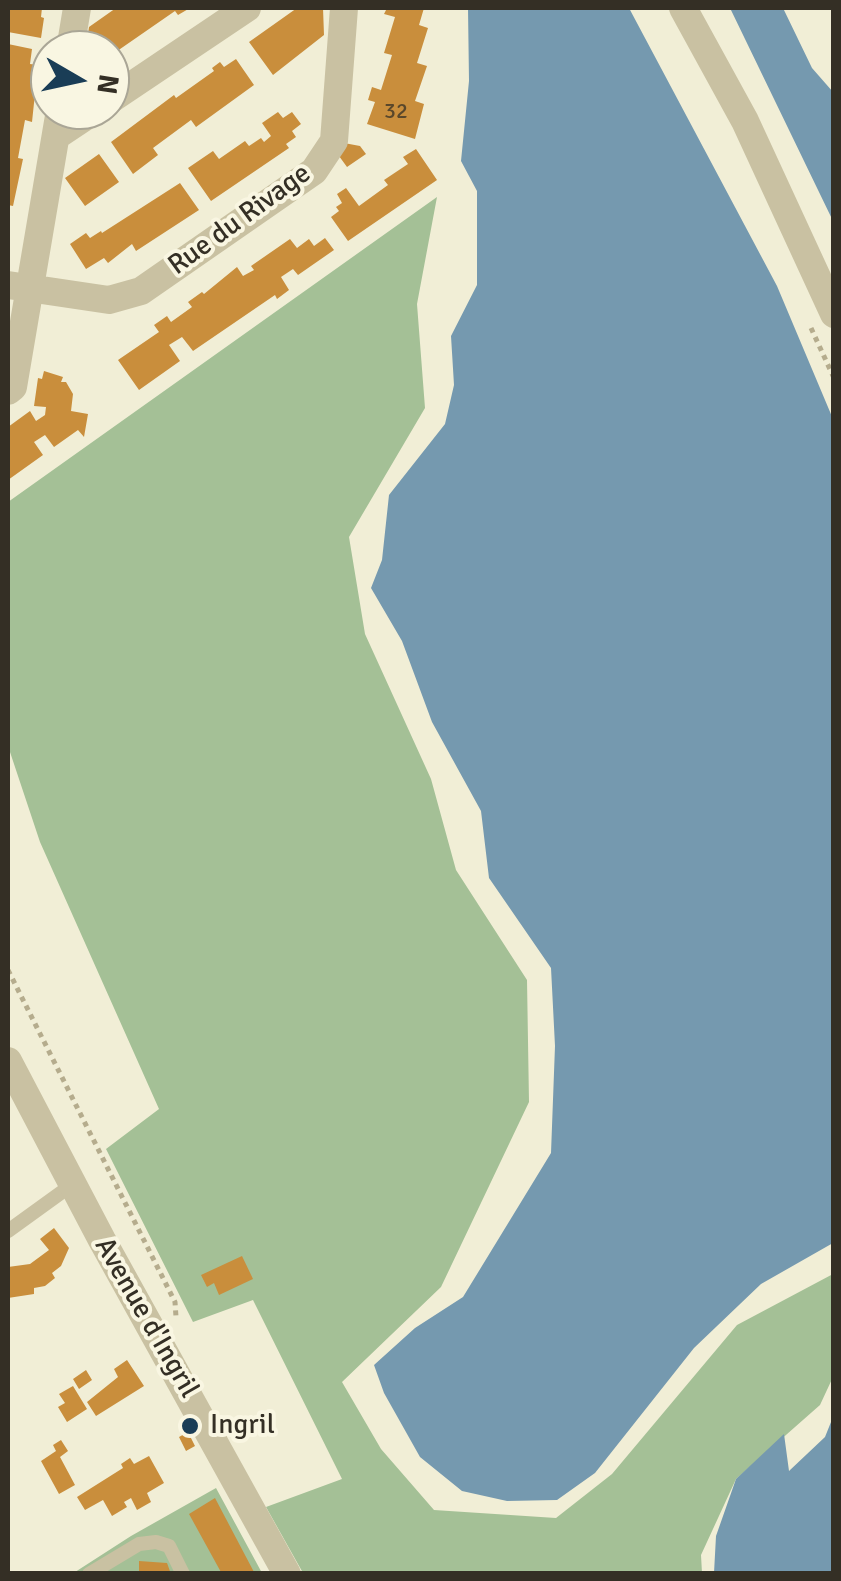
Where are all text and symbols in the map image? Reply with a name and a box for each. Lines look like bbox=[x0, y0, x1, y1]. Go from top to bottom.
north arrow bbox=[30, 30, 130, 130]
text: N bbox=[89, 72, 126, 97]
house number: 32 bbox=[384, 99, 408, 125]
street label: Rue du Rivage bbox=[162, 157, 318, 283]
street label: Avenue d'Ingril bbox=[87, 1232, 205, 1404]
place label: Ingril bbox=[210, 1409, 275, 1443]
marker: Ingril bbox=[179, 1415, 201, 1437]

